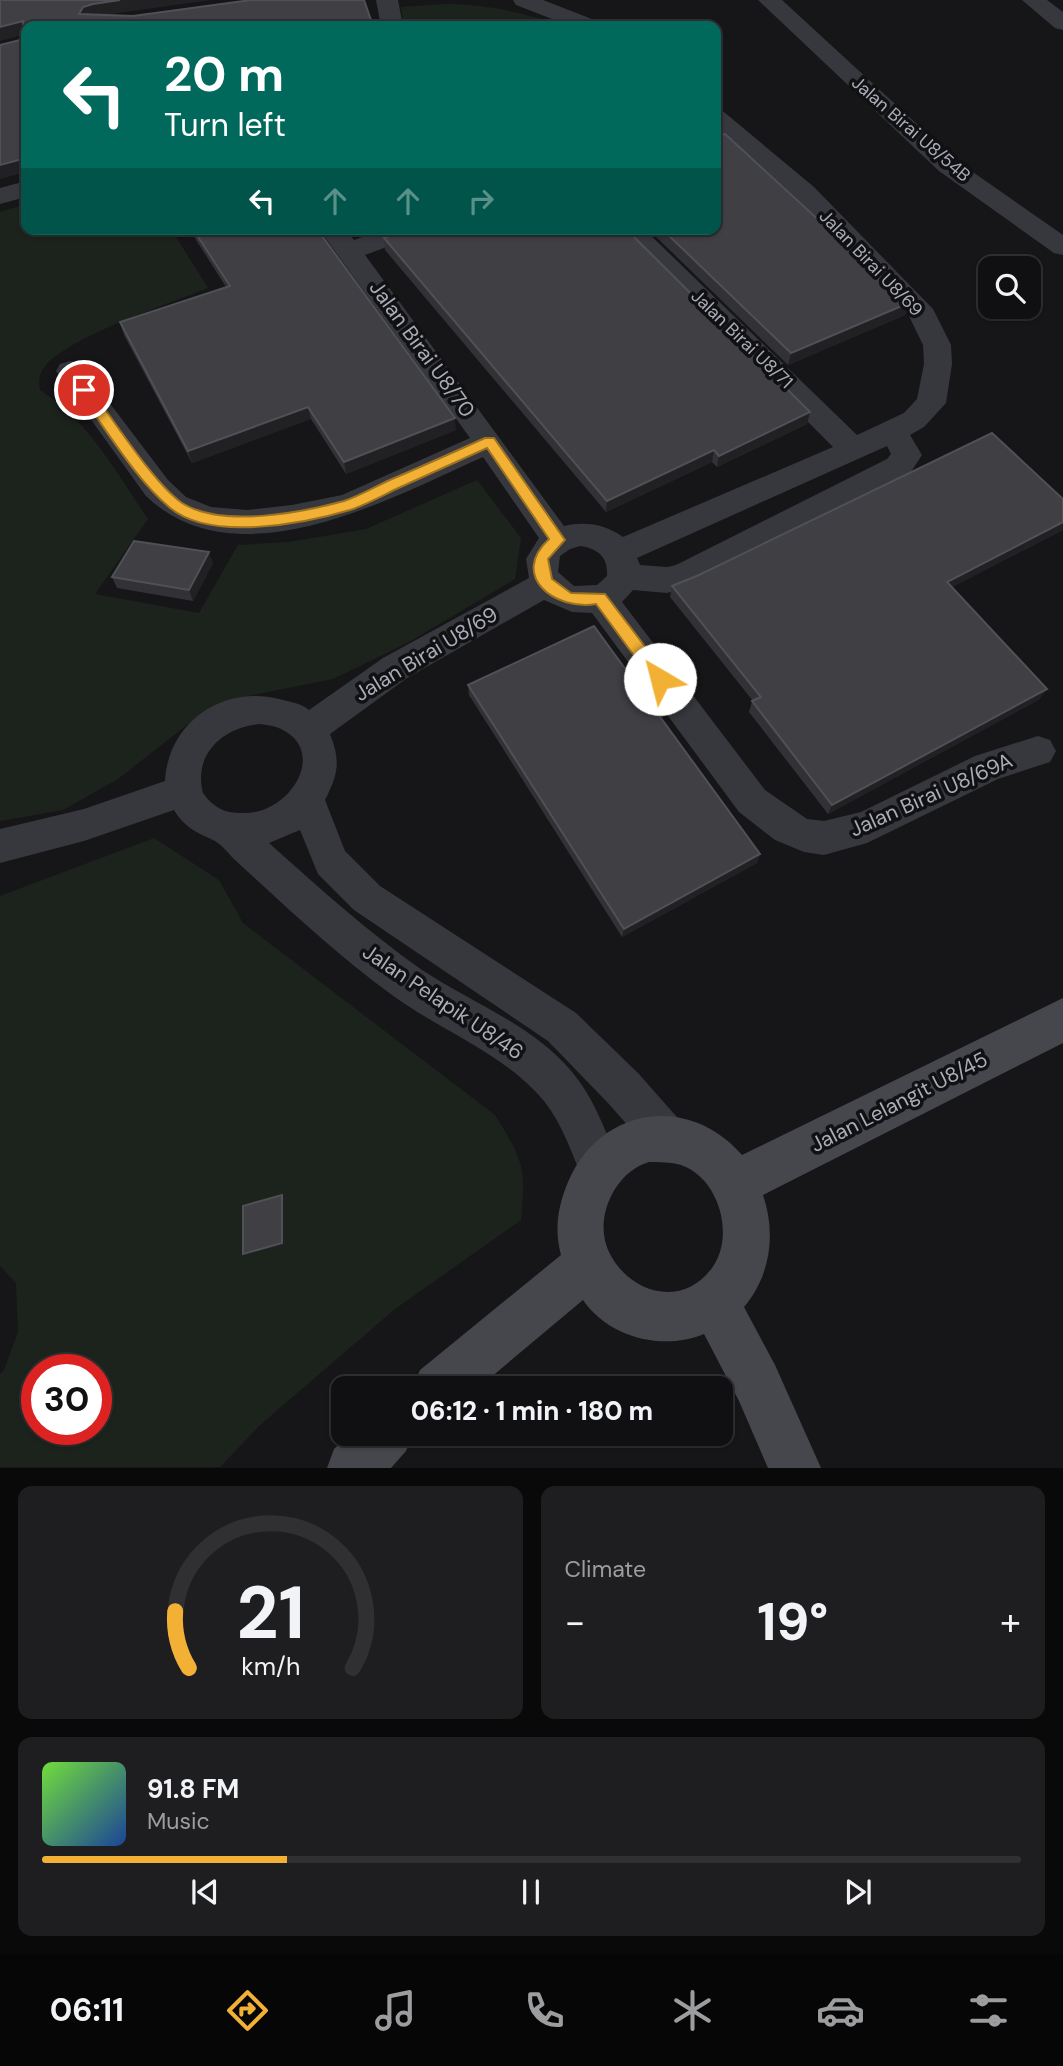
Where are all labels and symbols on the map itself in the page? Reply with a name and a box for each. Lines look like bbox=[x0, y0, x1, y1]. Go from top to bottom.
street label: Jalan Birai U8/54B bbox=[847, 71, 976, 187]
street label: Jalan Birai U8/69 bbox=[814, 205, 928, 321]
street label: Jalan Birai U8/70 bbox=[363, 275, 481, 423]
street label: Jalan Birai U8/71 bbox=[686, 284, 798, 394]
pin bbox=[54, 360, 114, 420]
street label: Jalan Birai U8/69 bbox=[349, 600, 503, 708]
position arrow bbox=[623, 642, 697, 716]
street label: Jalan Birai U8/69A bbox=[845, 746, 1017, 843]
street label: Jalan Pelapik U8/46 bbox=[357, 938, 529, 1066]
street label: Jalan Lelangit U8/45 bbox=[806, 1045, 992, 1159]
speed limit sign: 30 bbox=[21, 1354, 112, 1445]

